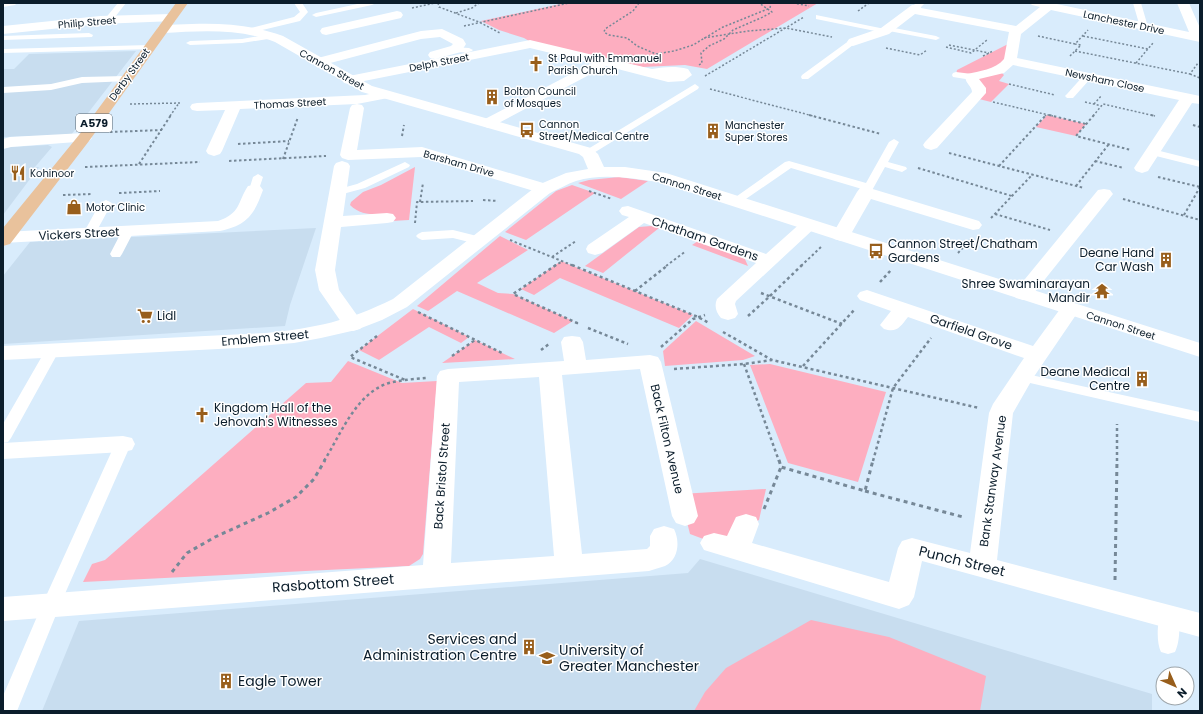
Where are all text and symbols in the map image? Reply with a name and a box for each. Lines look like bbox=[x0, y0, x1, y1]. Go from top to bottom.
street label: Lanchester Drive bbox=[1082, 7, 1166, 38]
street label: Philip Street bbox=[57, 12, 117, 33]
street label: Derby Street bbox=[105, 45, 154, 104]
street label: Cannon Street bbox=[297, 45, 367, 94]
street label: Delph Street bbox=[408, 49, 471, 76]
place label: St Paul with Emmanuel Parish Church bbox=[548, 51, 662, 78]
church icon: St Paul with Emmanuel Parish Church bbox=[527, 55, 545, 73]
street label: Newsham Close bbox=[1064, 65, 1146, 96]
place label: Bolton Council of Mosques bbox=[504, 84, 576, 111]
building icon: Bolton Council of Mosques bbox=[483, 88, 501, 106]
street label: Thomas Street bbox=[253, 94, 327, 113]
road number: A579 bbox=[76, 114, 112, 132]
place label: Cannon Street/Medical Centre bbox=[539, 117, 649, 144]
place label: Manchester Super Stores bbox=[725, 118, 788, 145]
bus stop icon: Cannon Street/Medical Centre bbox=[518, 121, 536, 139]
building icon: Manchester Super Stores bbox=[704, 122, 722, 140]
street label: Barsham Drive bbox=[422, 146, 496, 181]
restaurant icon: Kohinoor bbox=[9, 164, 27, 182]
place label: Kohinoor bbox=[30, 166, 74, 181]
street label: Cannon Street bbox=[650, 169, 724, 204]
shop icon: Motor Clinic bbox=[65, 198, 83, 216]
place label: Motor Clinic bbox=[86, 200, 145, 215]
street label: Chatham Gardens bbox=[649, 212, 761, 265]
street label: Vickers Street bbox=[38, 223, 120, 244]
place label: Cannon Street/Chatham Gardens bbox=[888, 235, 1038, 266]
bus stop icon: Cannon Street/Chatham Gardens bbox=[867, 242, 885, 260]
place label: Deane Hand Car Wash bbox=[1079, 244, 1154, 275]
building icon: Deane Hand Car Wash bbox=[1157, 251, 1175, 269]
place label: Shree Swaminarayan Mandir bbox=[961, 275, 1091, 306]
temple icon: Shree Swaminarayan Mandir bbox=[1093, 282, 1111, 300]
supermarket icon: Lidl bbox=[136, 307, 154, 325]
place label: Lidl bbox=[157, 307, 176, 324]
street label: Cannon Street bbox=[1084, 307, 1158, 344]
street label: Garfield Grove bbox=[928, 309, 1015, 354]
street label: Emblem Street bbox=[221, 325, 309, 350]
place label: Deane Medical Centre bbox=[1040, 363, 1130, 394]
building icon: Deane Medical Centre bbox=[1133, 370, 1151, 388]
street label: Back Filton Avenue bbox=[647, 382, 688, 495]
place label: Kingdom Hall of the Jehovah's Witnesses bbox=[214, 399, 337, 430]
church icon: Kingdom Hall of the Jehovah's Witnesses bbox=[193, 406, 211, 424]
street label: Bank Stanway Avenue bbox=[975, 414, 1010, 548]
street label: Back Bristol Street bbox=[429, 422, 454, 530]
street label: Punch Street bbox=[917, 541, 1007, 581]
street label: Rasbottom Street bbox=[271, 569, 395, 597]
place label: Services and Administration Centre bbox=[363, 629, 517, 665]
building icon: Services and Administration Centre bbox=[520, 638, 538, 656]
place label: University of Greater Manchester bbox=[559, 640, 699, 676]
school or university icon: University of Greater Manchester bbox=[538, 649, 556, 667]
north arrow bbox=[1155, 666, 1195, 706]
place label: Eagle Tower bbox=[238, 671, 322, 691]
building icon: Eagle Tower bbox=[217, 672, 235, 690]
text: N bbox=[1173, 684, 1191, 702]

